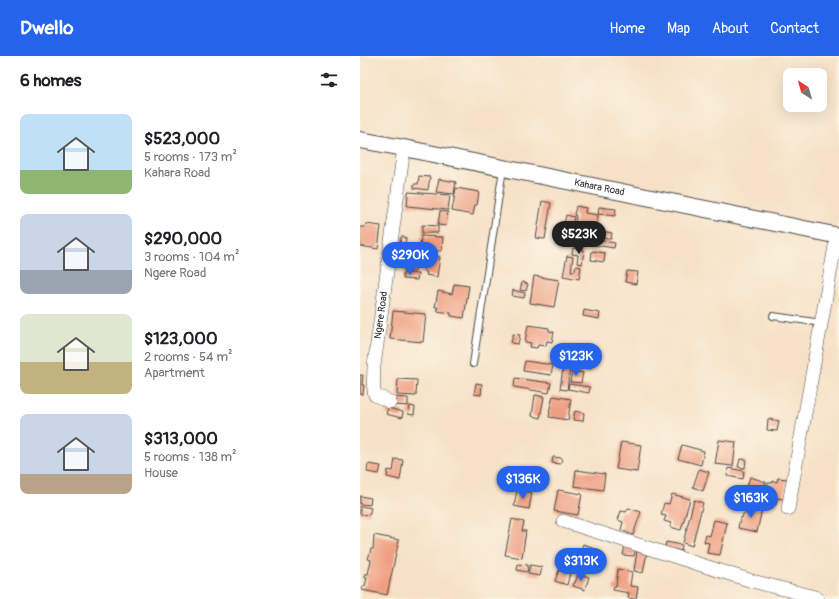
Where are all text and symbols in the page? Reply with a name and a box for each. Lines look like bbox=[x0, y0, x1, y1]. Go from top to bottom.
text: Dwello bbox=[20, 16, 73, 40]
text: Home bbox=[610, 20, 645, 37]
text: Map bbox=[667, 20, 690, 37]
text: About bbox=[712, 20, 748, 37]
text: Contact bbox=[770, 20, 819, 37]
north arrow bbox=[783, 68, 827, 112]
map controls bbox=[783, 68, 827, 112]
icon: filters bbox=[318, 69, 340, 91]
text: 6 homes bbox=[20, 70, 81, 91]
text: $523,000 bbox=[144, 128, 220, 149]
icon: home bbox=[52, 130, 100, 178]
text: 5 rooms · 173 m² bbox=[144, 149, 237, 165]
text: Kahara Road bbox=[144, 165, 210, 181]
street label: Kahara Road bbox=[573, 177, 626, 198]
pin: $523K bbox=[551, 221, 607, 255]
text: $523K bbox=[561, 226, 597, 242]
text: $290,000 bbox=[144, 228, 222, 249]
icon: home bbox=[52, 230, 100, 278]
pin: $290K bbox=[382, 242, 438, 276]
text: $290K bbox=[391, 247, 429, 263]
text: 3 rooms · 104 m² bbox=[144, 249, 239, 265]
text: Ngere Road bbox=[144, 265, 206, 281]
street label: Ngere Road bbox=[372, 291, 390, 340]
text: $123,000 bbox=[144, 328, 218, 349]
icon: home bbox=[52, 330, 100, 378]
pin: $123K bbox=[548, 343, 604, 377]
text: $123K bbox=[559, 348, 593, 364]
text: 2 rooms · 54 m² bbox=[144, 349, 232, 365]
text: Apartment bbox=[144, 365, 205, 381]
text: $313,000 bbox=[144, 428, 218, 449]
icon: home bbox=[52, 430, 100, 478]
text: 5 rooms · 138 m² bbox=[144, 449, 237, 465]
text: House bbox=[144, 465, 178, 481]
pin: $136K bbox=[495, 466, 551, 500]
text: $136K bbox=[506, 471, 540, 487]
pin: $163K bbox=[723, 485, 779, 519]
text: $163K bbox=[734, 490, 768, 506]
pin: $313K bbox=[553, 548, 609, 582]
text: $313K bbox=[564, 553, 598, 569]

